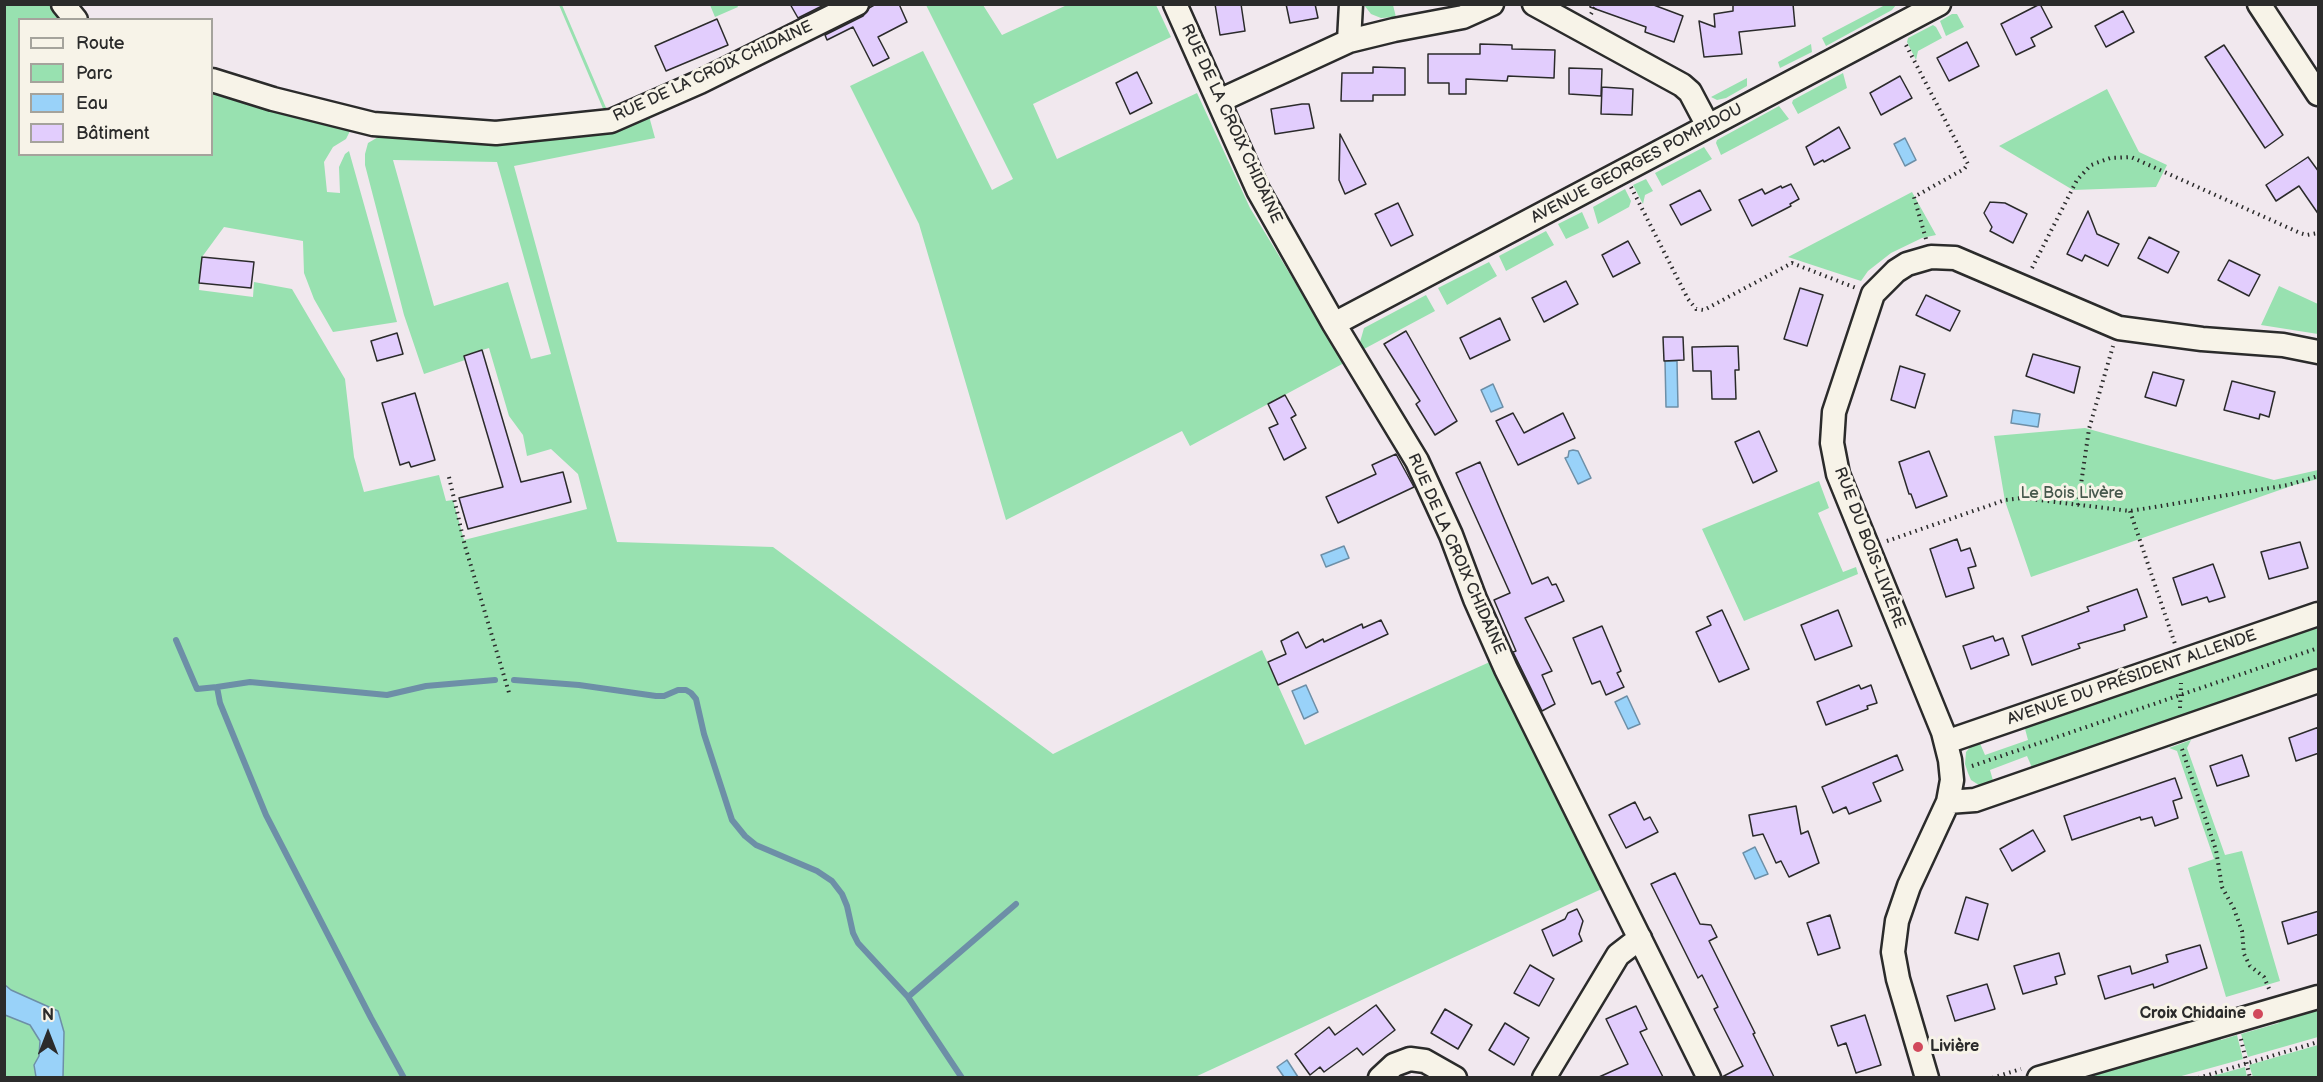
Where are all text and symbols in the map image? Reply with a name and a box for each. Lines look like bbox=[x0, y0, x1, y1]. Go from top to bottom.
street label: RUE DE LA CROIX CHIDAINE bbox=[610, 17, 816, 127]
legend bbox=[18, 18, 213, 156]
street label: RUE DE LA CROIX CHIDAINE bbox=[1176, 21, 1286, 227]
text: Route bbox=[76, 33, 125, 54]
text: Parc bbox=[76, 63, 113, 84]
text: Eau bbox=[76, 93, 108, 114]
street label: AVENUE GEORGES POMPIDOU bbox=[1528, 100, 1746, 228]
text: Bâtiment bbox=[76, 123, 150, 144]
street label: RUE DE LA CROIX CHIDAINE bbox=[1403, 451, 1509, 657]
street label: RUE DU BOIS-LIVIÈRE bbox=[1829, 465, 1909, 631]
park label: Le Bois Livère bbox=[2020, 484, 2124, 504]
street label: AVENUE DU PRÉSIDENT ALLENDE bbox=[2005, 626, 2259, 730]
north arrow bbox=[18, 1004, 78, 1064]
place label: Croix Chidaine bbox=[2140, 1004, 2246, 1024]
text: N bbox=[42, 1006, 54, 1025]
marker: Croix Chidaine bbox=[2251, 1007, 2265, 1021]
place label: Livière bbox=[1930, 1037, 1979, 1057]
marker: Livière bbox=[1911, 1040, 1925, 1054]

